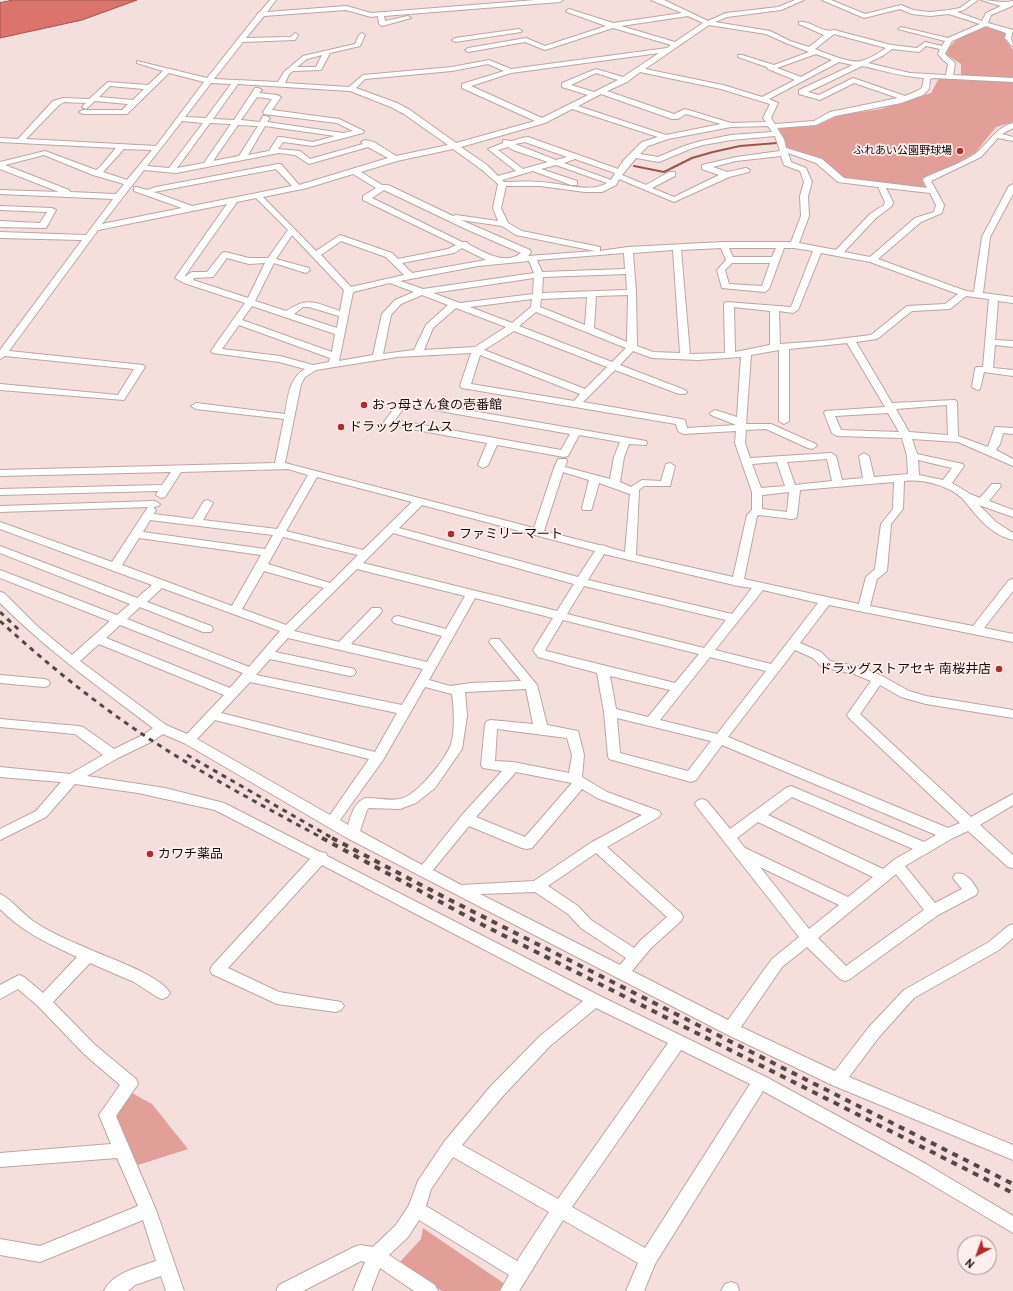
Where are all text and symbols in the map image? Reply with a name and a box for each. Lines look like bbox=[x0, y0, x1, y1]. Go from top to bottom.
place label: ふれあい公園野球場 bbox=[853, 144, 952, 158]
marker: ふれあい公園野球場 bbox=[955, 146, 965, 156]
place label: おっ母さん食の壱番館 bbox=[372, 397, 502, 413]
marker: おっ母さん食の壱番館 bbox=[359, 400, 369, 410]
place label: ドラッグセイムス bbox=[349, 419, 453, 435]
marker: ドラッグセイムス bbox=[336, 422, 346, 432]
place label: ファミリーマート bbox=[459, 526, 563, 542]
marker: ファミリーマート bbox=[446, 529, 456, 539]
place label: ドラッグストアセキ 南桜井店 bbox=[819, 661, 991, 677]
marker: ドラッグストアセキ 南桜井店 bbox=[994, 664, 1004, 674]
place label: カワチ薬品 bbox=[158, 846, 223, 862]
marker: カワチ薬品 bbox=[145, 849, 155, 859]
north arrow bbox=[957, 1235, 997, 1275]
text: N bbox=[962, 1255, 977, 1271]

